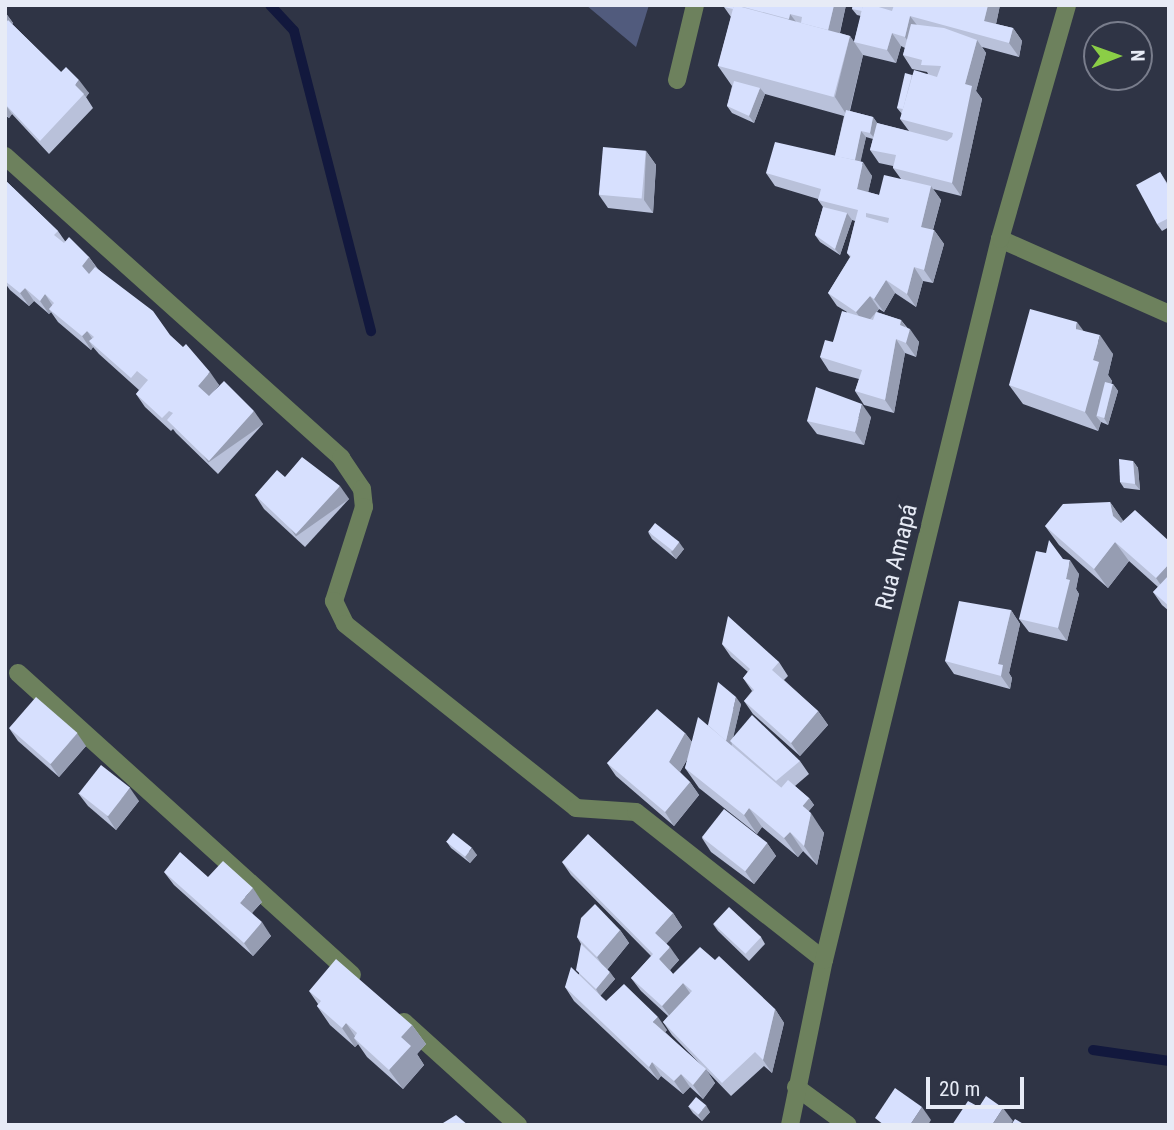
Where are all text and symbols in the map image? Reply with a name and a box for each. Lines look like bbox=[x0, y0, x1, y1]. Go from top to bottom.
north arrow bbox=[1083, 21, 1153, 91]
text: N bbox=[1126, 50, 1149, 62]
street label: Rua Amapá bbox=[870, 501, 924, 613]
scale bar bbox=[929, 1064, 1027, 1108]
text: 20 m bbox=[939, 1077, 980, 1101]

